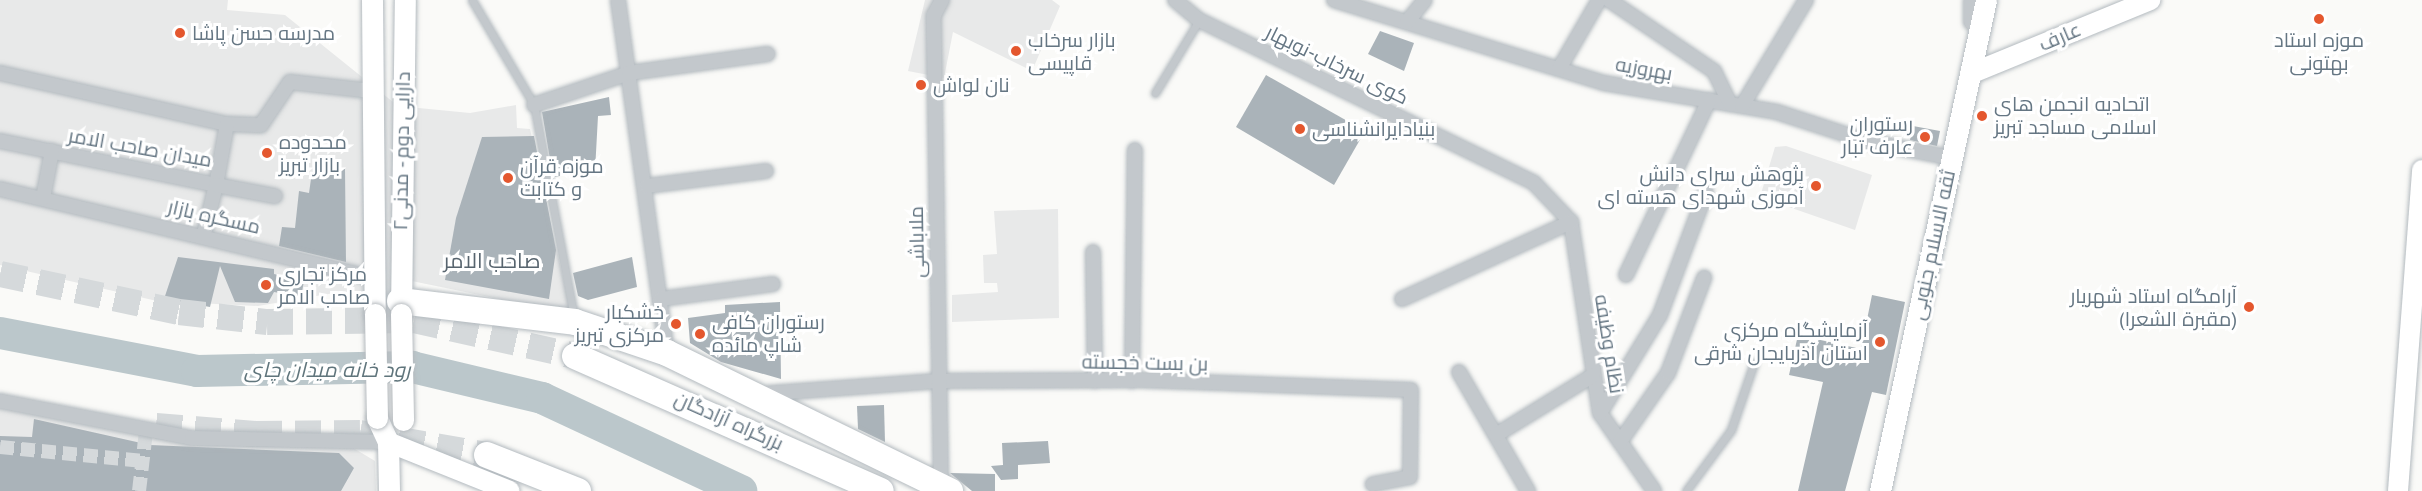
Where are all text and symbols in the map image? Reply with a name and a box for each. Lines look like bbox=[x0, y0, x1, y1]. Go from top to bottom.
marker: موزه استاد بهتونی bbox=[2312, 12, 2326, 26]
street label: عارف bbox=[2035, 17, 2085, 57]
street label: کوی سرخاب-نوبهار bbox=[1262, 20, 1412, 110]
place label: مدرسه حسن پاشا bbox=[192, 21, 335, 45]
marker: مدرسه حسن پاشا bbox=[173, 26, 187, 40]
place label: بازار سرخاب قاپیسی bbox=[1028, 28, 1115, 75]
place label: موزه استاد بهتونی bbox=[2274, 28, 2364, 75]
marker: بازار سرخاب قاپیسی bbox=[1009, 44, 1023, 58]
street label: بهروزیه bbox=[1614, 52, 1674, 86]
street label: دارایی دوم - مدنی۲ bbox=[389, 70, 415, 232]
place label: نان لواش bbox=[933, 73, 1010, 97]
marker: نان لواش bbox=[914, 78, 928, 92]
place label: اتحادیه انجمن های اسلامی مساجد تبریز bbox=[1994, 92, 2157, 139]
marker: اتحادیه انجمن های اسلامی مساجد تبریز bbox=[1975, 109, 1989, 123]
place label: رستوران عارف تبار bbox=[1842, 113, 1913, 160]
place label: بنیادایرانشناسی bbox=[1312, 117, 1435, 141]
marker: بنیادایرانشناسی bbox=[1293, 122, 1307, 136]
street label: میدان صاحب الامر bbox=[66, 124, 214, 172]
place label: محدوده بازار تبریز bbox=[279, 130, 347, 177]
marker: رستوران عارف تبار bbox=[1918, 130, 1932, 144]
marker: محدوده بازار تبریز bbox=[260, 146, 274, 160]
place label: موزه قرآن و کتابت bbox=[520, 154, 604, 201]
place label: پژوهش سرای دانش آموزی شهدای هسته ای bbox=[1597, 162, 1804, 209]
street label: ثقه الاسلام جنوبی bbox=[1905, 168, 1961, 322]
marker: موزه قرآن و کتابت bbox=[501, 171, 515, 185]
marker: پژوهش سرای دانش آموزی شهدای هسته ای bbox=[1809, 179, 1823, 193]
street label: مسگره بازار bbox=[165, 195, 263, 239]
street label: ملاباشی bbox=[904, 206, 930, 278]
district label: صاحب الامر bbox=[444, 248, 540, 274]
place label: مرکز تجاری صاحب الامر bbox=[278, 262, 370, 309]
marker: مرکز تجاری صاحب الامر bbox=[259, 278, 273, 292]
place label: آرامگاه استاد شهریار (مقبرة الشعرا) bbox=[2070, 284, 2237, 331]
street label: نظام وظیفه bbox=[1589, 293, 1629, 395]
place label: خشکبار مرکزی تبریز bbox=[575, 300, 664, 347]
marker: آرامگاه استاد شهریار (مقبرة الشعرا) bbox=[2242, 300, 2256, 314]
place label: رستوران کافی شاپ مائده bbox=[712, 310, 825, 357]
marker: خشکبار مرکزی تبریز bbox=[669, 317, 683, 331]
place label: آزمایشگاه مرکزی استان آذربایجان شرقی bbox=[1694, 318, 1868, 365]
marker: رستوران کافی شاپ مائده bbox=[693, 327, 707, 341]
marker: آزمایشگاه مرکزی استان آذربایجان شرقی bbox=[1873, 335, 1887, 349]
street label: بن بست خجسته bbox=[1081, 350, 1209, 376]
water label: رود خانه میدان چای bbox=[244, 357, 410, 383]
street label: بزرگراه آزادگان bbox=[671, 386, 787, 456]

